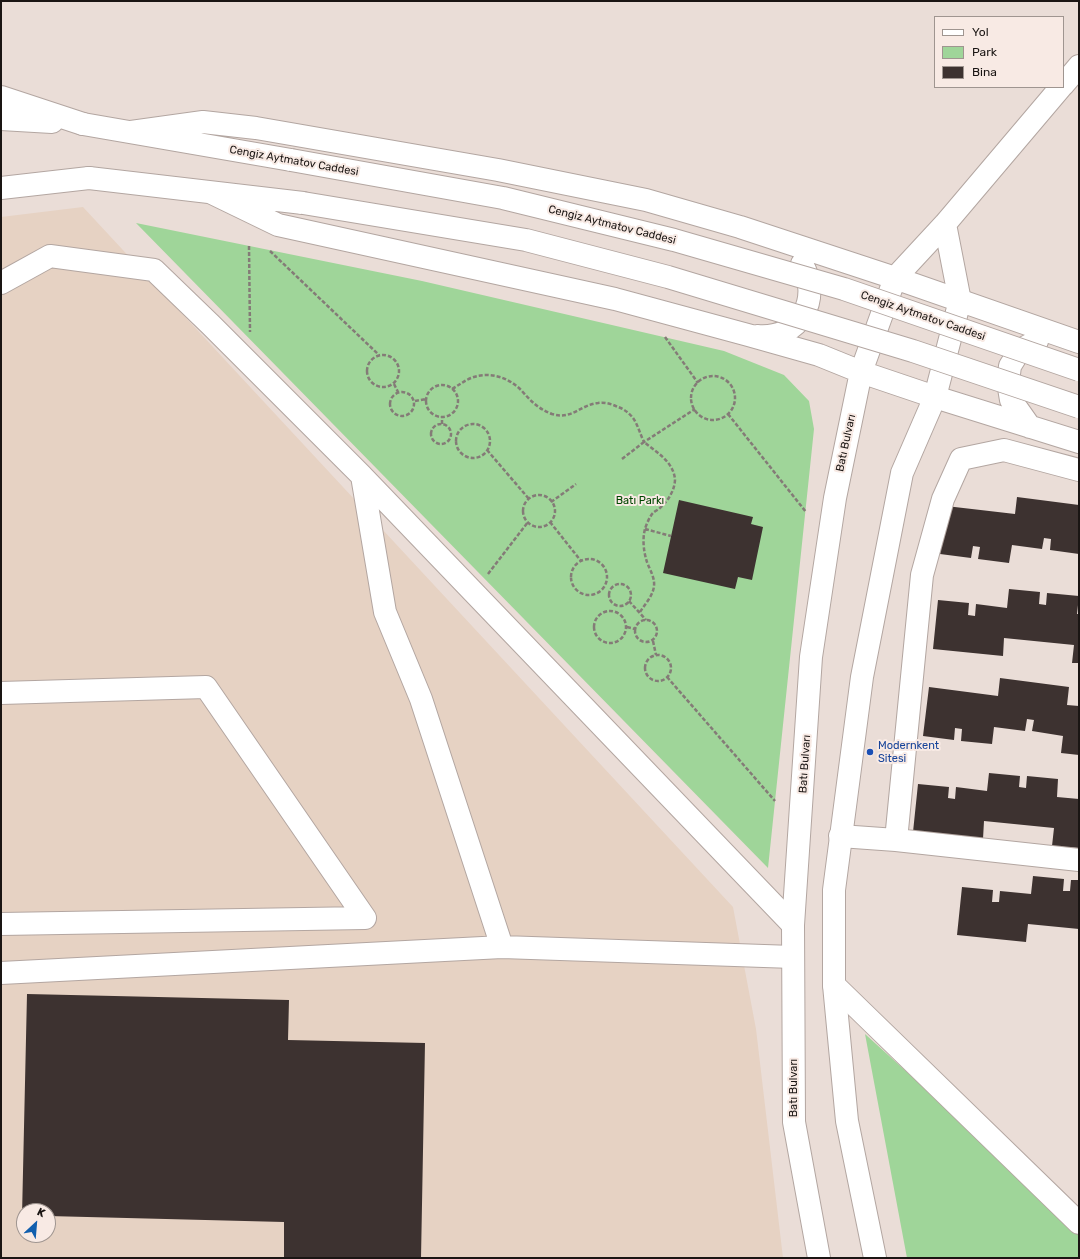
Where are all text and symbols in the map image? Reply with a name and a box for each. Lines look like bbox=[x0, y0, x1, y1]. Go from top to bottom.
legend bbox=[934, 16, 1064, 88]
text: Yol bbox=[972, 25, 989, 39]
text: Park bbox=[972, 45, 997, 59]
text: Bina bbox=[972, 65, 997, 79]
street label: Cengiz Aytmatov Caddesi bbox=[228, 143, 360, 179]
street label: Cengiz Aytmatov Caddesi bbox=[547, 203, 677, 247]
street label: Cengiz Aytmatov Caddesi bbox=[859, 288, 987, 344]
street label: Batı Bulvarı bbox=[833, 413, 859, 473]
park label: Batı Parkı bbox=[616, 494, 664, 508]
street label: Batı Bulvarı bbox=[796, 734, 814, 794]
place label: Modernkent Sitesi bbox=[878, 739, 939, 765]
marker: Modernkent Sitesi bbox=[865, 747, 875, 757]
street label: Batı Bulvarı bbox=[787, 1059, 801, 1117]
north arrow bbox=[16, 1203, 56, 1243]
text: K bbox=[35, 1205, 47, 1220]

